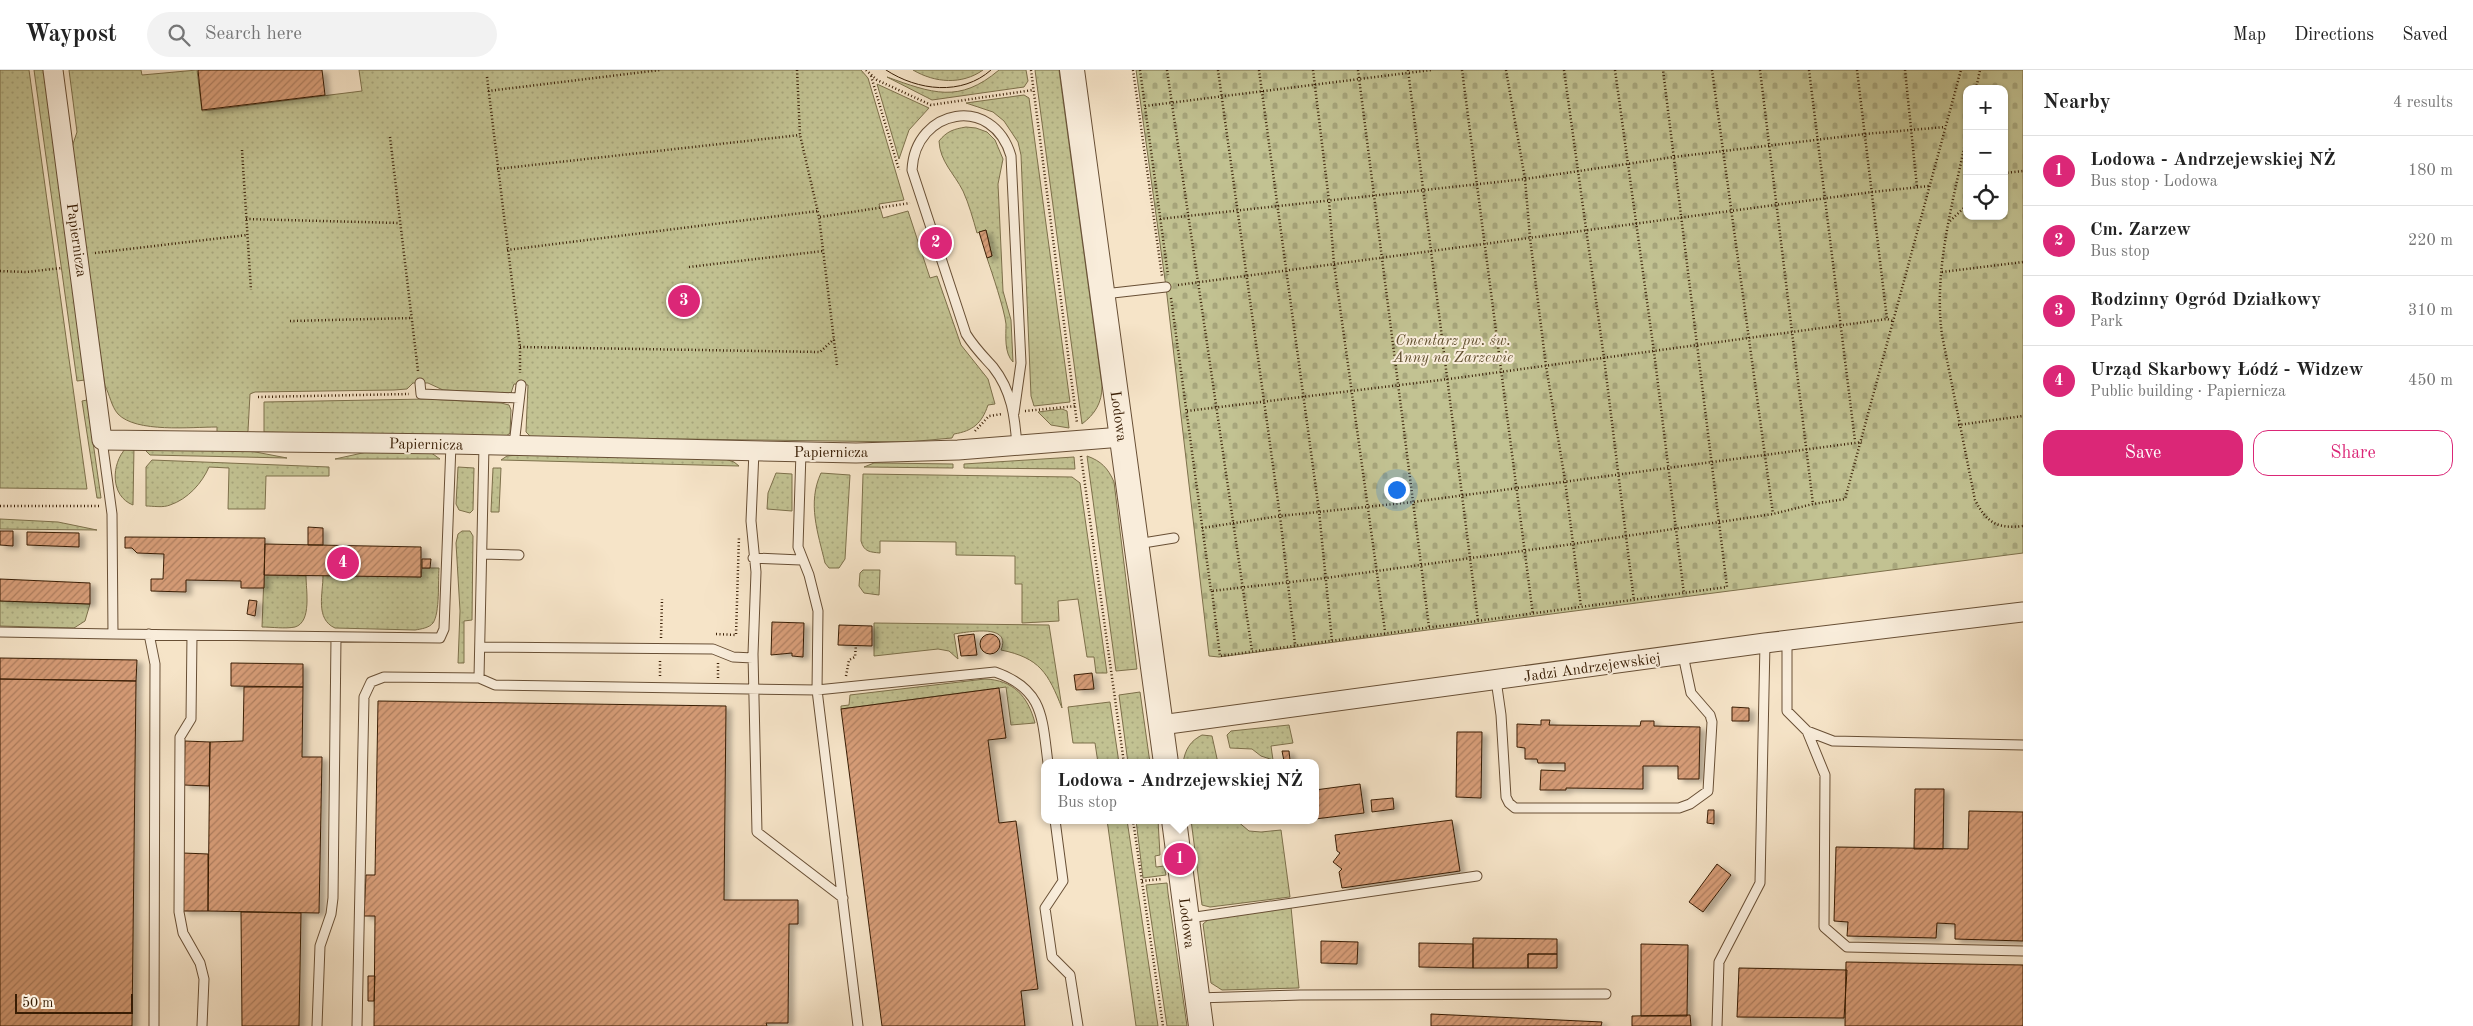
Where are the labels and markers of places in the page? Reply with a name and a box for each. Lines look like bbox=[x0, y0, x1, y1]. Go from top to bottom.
pin: 2 bbox=[920, 224, 952, 262]
pin: 3 bbox=[668, 282, 700, 320]
pin: 4 bbox=[327, 544, 359, 582]
pin: 1 bbox=[1164, 840, 1196, 878]

